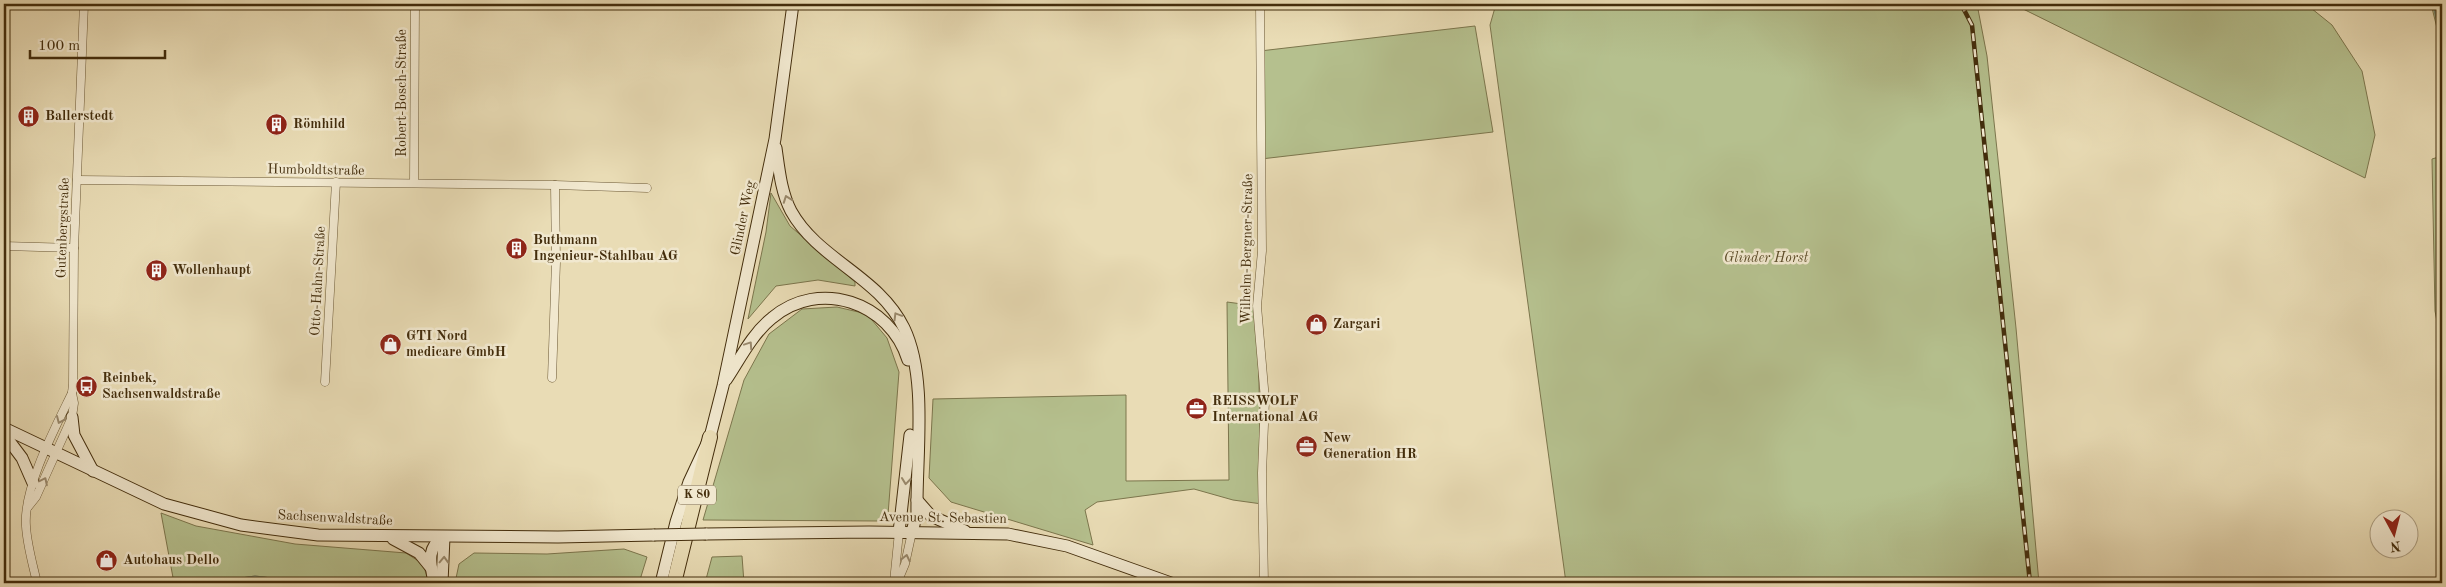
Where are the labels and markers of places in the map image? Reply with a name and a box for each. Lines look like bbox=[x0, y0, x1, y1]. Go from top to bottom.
building icon: Ballerstedt bbox=[17, 104, 41, 128]
place label: Ballerstedt bbox=[45, 109, 114, 123]
building icon: Römhild bbox=[265, 112, 289, 136]
place label: Römhild bbox=[293, 117, 346, 131]
place label: Buthmann Ingenieur-Stahlbau AG bbox=[533, 233, 678, 263]
building icon: Buthmann Ingenieur-Stahlbau AG bbox=[505, 236, 529, 260]
building icon: Wollenhaupt bbox=[144, 258, 168, 282]
place label: Wollenhaupt bbox=[172, 263, 251, 277]
shop icon: Zargari bbox=[1305, 312, 1329, 336]
place label: Zargari bbox=[1333, 317, 1380, 331]
place label: GTI Nord medicare GmbH bbox=[406, 329, 506, 359]
shop icon: GTI Nord medicare GmbH bbox=[378, 332, 402, 356]
place label: Reinbek, Sachsenwaldstraße bbox=[102, 371, 221, 401]
bus stop icon: Reinbek, Sachsenwaldstraße bbox=[74, 374, 98, 398]
place label: REISSWOLF International AG bbox=[1212, 394, 1318, 424]
office icon: REISSWOLF International AG bbox=[1184, 397, 1208, 421]
place label: New Generation HR bbox=[1323, 431, 1417, 461]
office icon: New Generation HR bbox=[1295, 434, 1319, 458]
shop icon: Autohaus Dello bbox=[95, 548, 119, 572]
place label: Autohaus Dello bbox=[123, 553, 219, 567]

